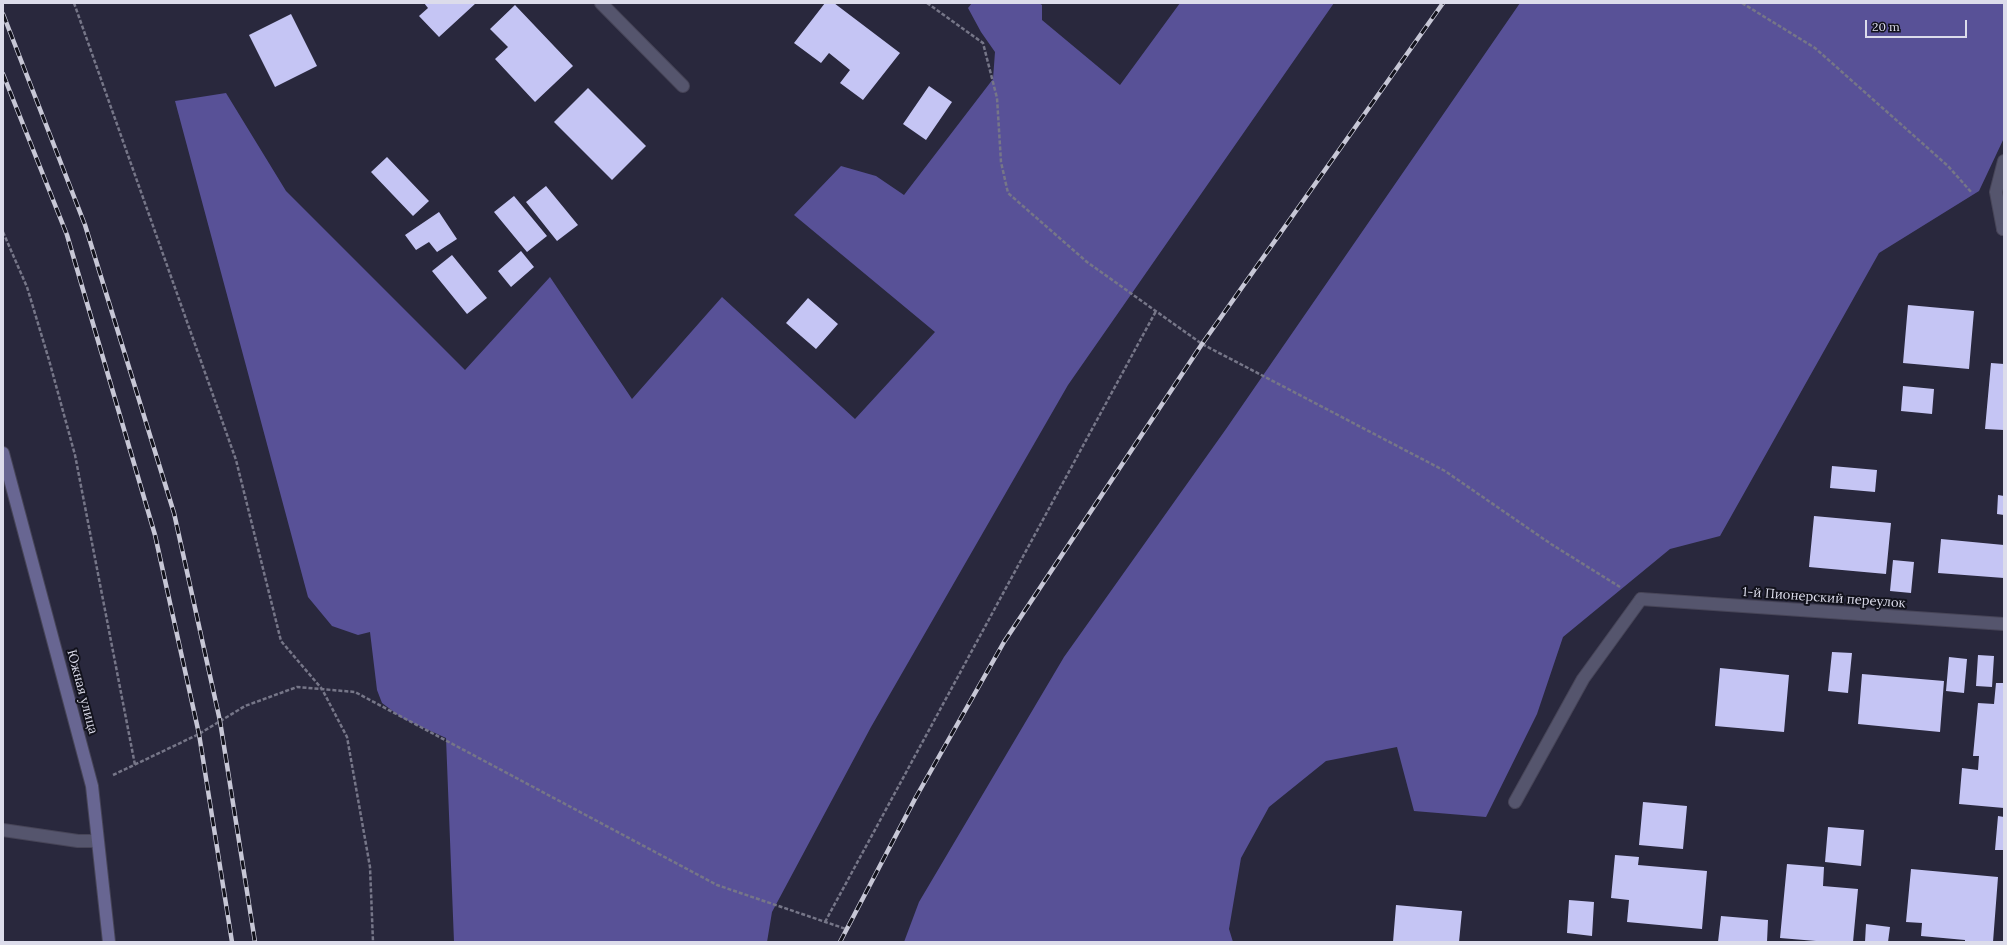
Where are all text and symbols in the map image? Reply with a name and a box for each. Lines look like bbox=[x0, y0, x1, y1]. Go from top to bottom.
scale bar bbox=[1867, 12, 1969, 38]
text: 20 m bbox=[1872, 19, 1900, 34]
street label: 1-й Пионерский переулок bbox=[1742, 585, 1906, 611]
street label: Южная улица bbox=[63, 648, 101, 736]

